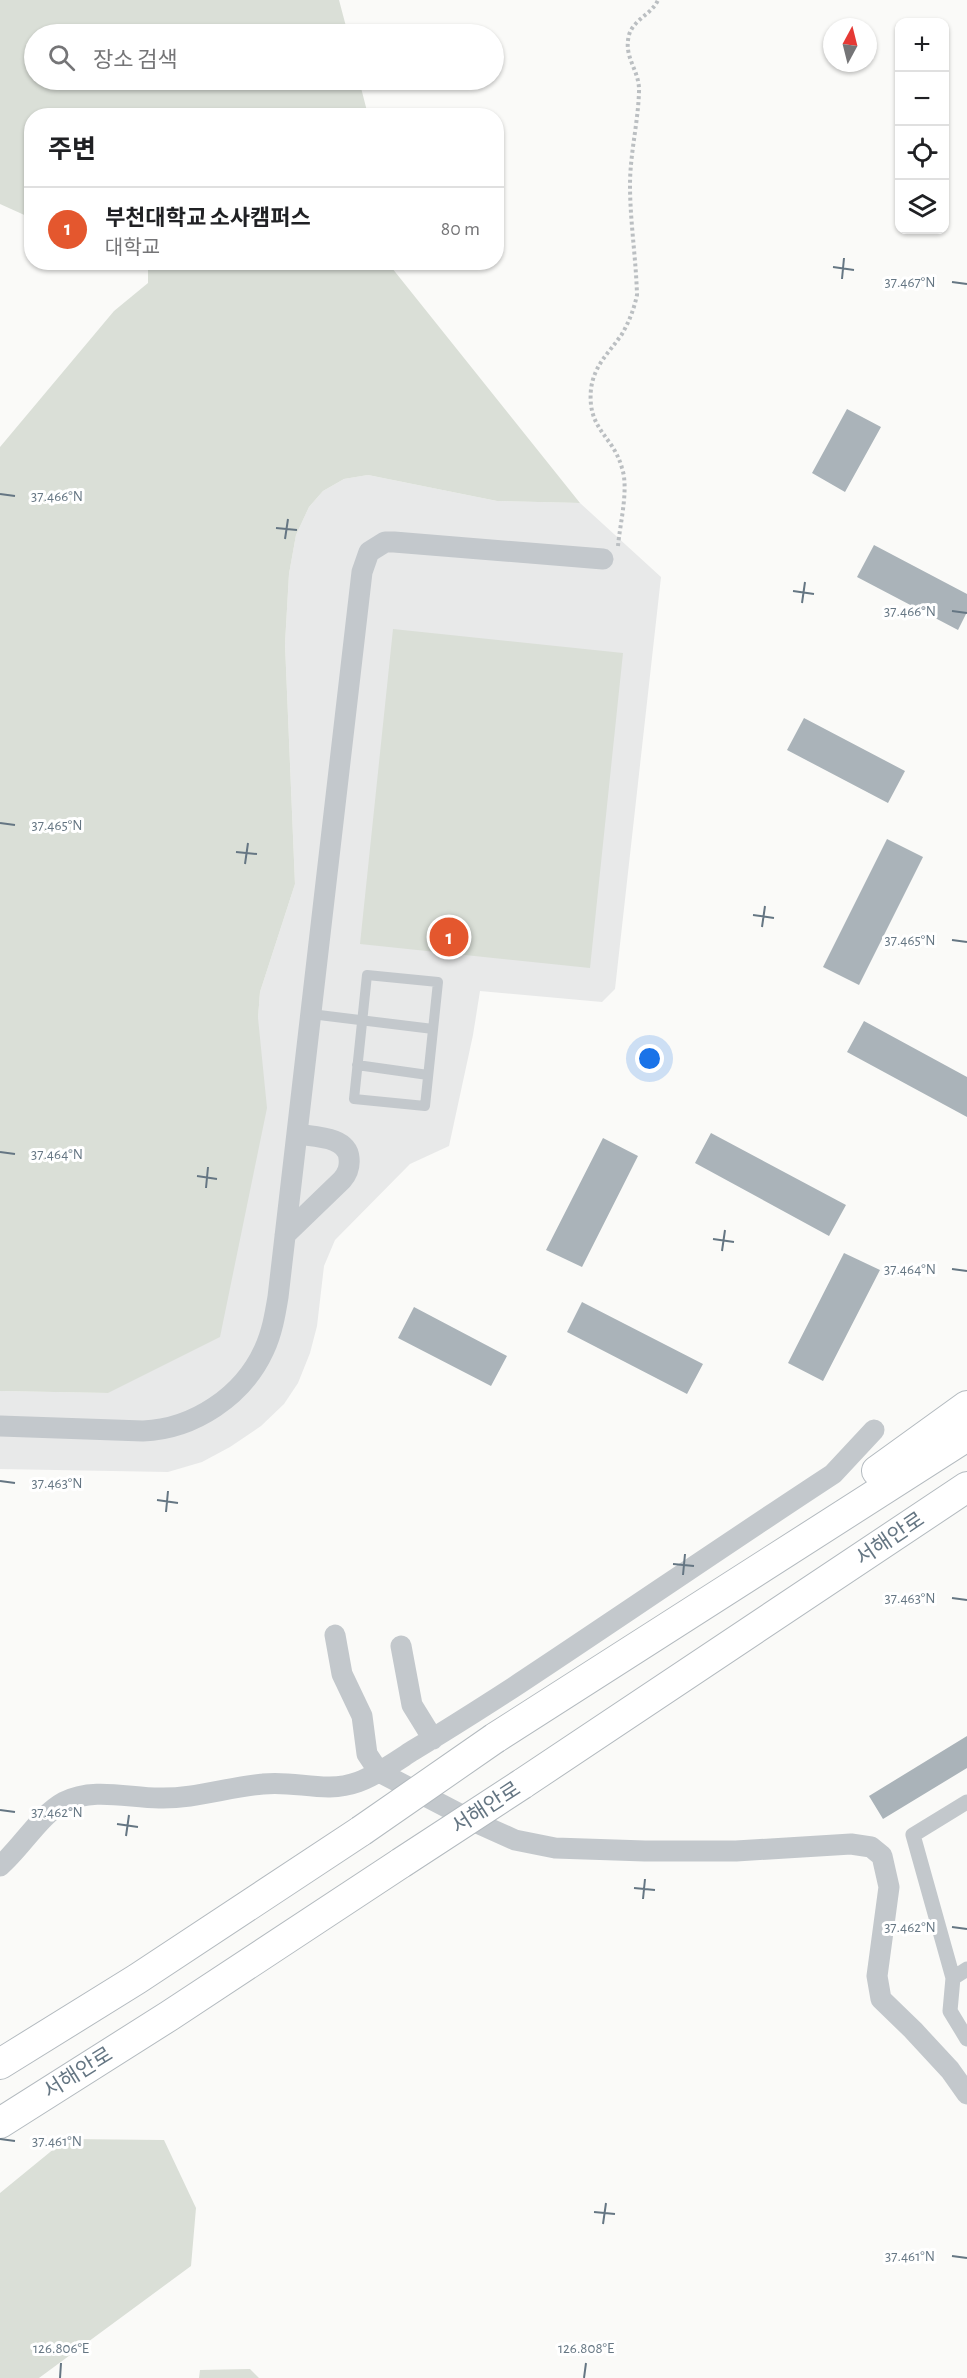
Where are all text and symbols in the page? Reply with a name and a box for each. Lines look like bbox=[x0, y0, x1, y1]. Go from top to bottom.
north arrow bbox=[823, 18, 877, 72]
map controls bbox=[895, 18, 949, 234]
button: + bbox=[895, 18, 949, 72]
search box bbox=[24, 24, 504, 90]
icon: search bbox=[45, 41, 78, 74]
text: 장소 검색 bbox=[93, 49, 178, 71]
button: − bbox=[895, 72, 949, 126]
button: locate bbox=[895, 126, 949, 180]
text: 주변 bbox=[48, 137, 96, 163]
button: layers bbox=[895, 180, 949, 234]
text: 부천대학교 소사캠퍼스 bbox=[105, 207, 311, 229]
text: 1 bbox=[64, 219, 71, 239]
text: 80 m bbox=[441, 219, 480, 239]
text: 대학교 bbox=[105, 238, 160, 258]
text: 37.467°N bbox=[884, 275, 936, 290]
text: 37.466°N bbox=[31, 489, 83, 504]
text: 37.466°N bbox=[884, 604, 936, 619]
text: 37.465°N bbox=[31, 818, 83, 833]
pin: 1 bbox=[430, 914, 468, 960]
text: 37.465°N bbox=[884, 933, 936, 948]
your location bbox=[635, 1044, 664, 1073]
text: 37.464°N bbox=[31, 1147, 83, 1162]
text: 37.464°N bbox=[884, 1262, 936, 1277]
text: 37.463°N bbox=[32, 1476, 82, 1491]
street label: 서해안로 bbox=[852, 1508, 928, 1569]
text: 37.463°N bbox=[885, 1591, 935, 1606]
street label: 서해안로 bbox=[447, 1777, 524, 1838]
text: 37.462°N bbox=[31, 1805, 83, 1820]
text: 37.462°N bbox=[884, 1920, 936, 1935]
street label: 서해안로 bbox=[39, 2043, 116, 2102]
text: 37.461°N bbox=[32, 2134, 82, 2149]
text: 37.461°N bbox=[885, 2249, 935, 2264]
text: 126.806°E bbox=[33, 2341, 89, 2356]
text: 126.808°E bbox=[558, 2341, 614, 2356]

